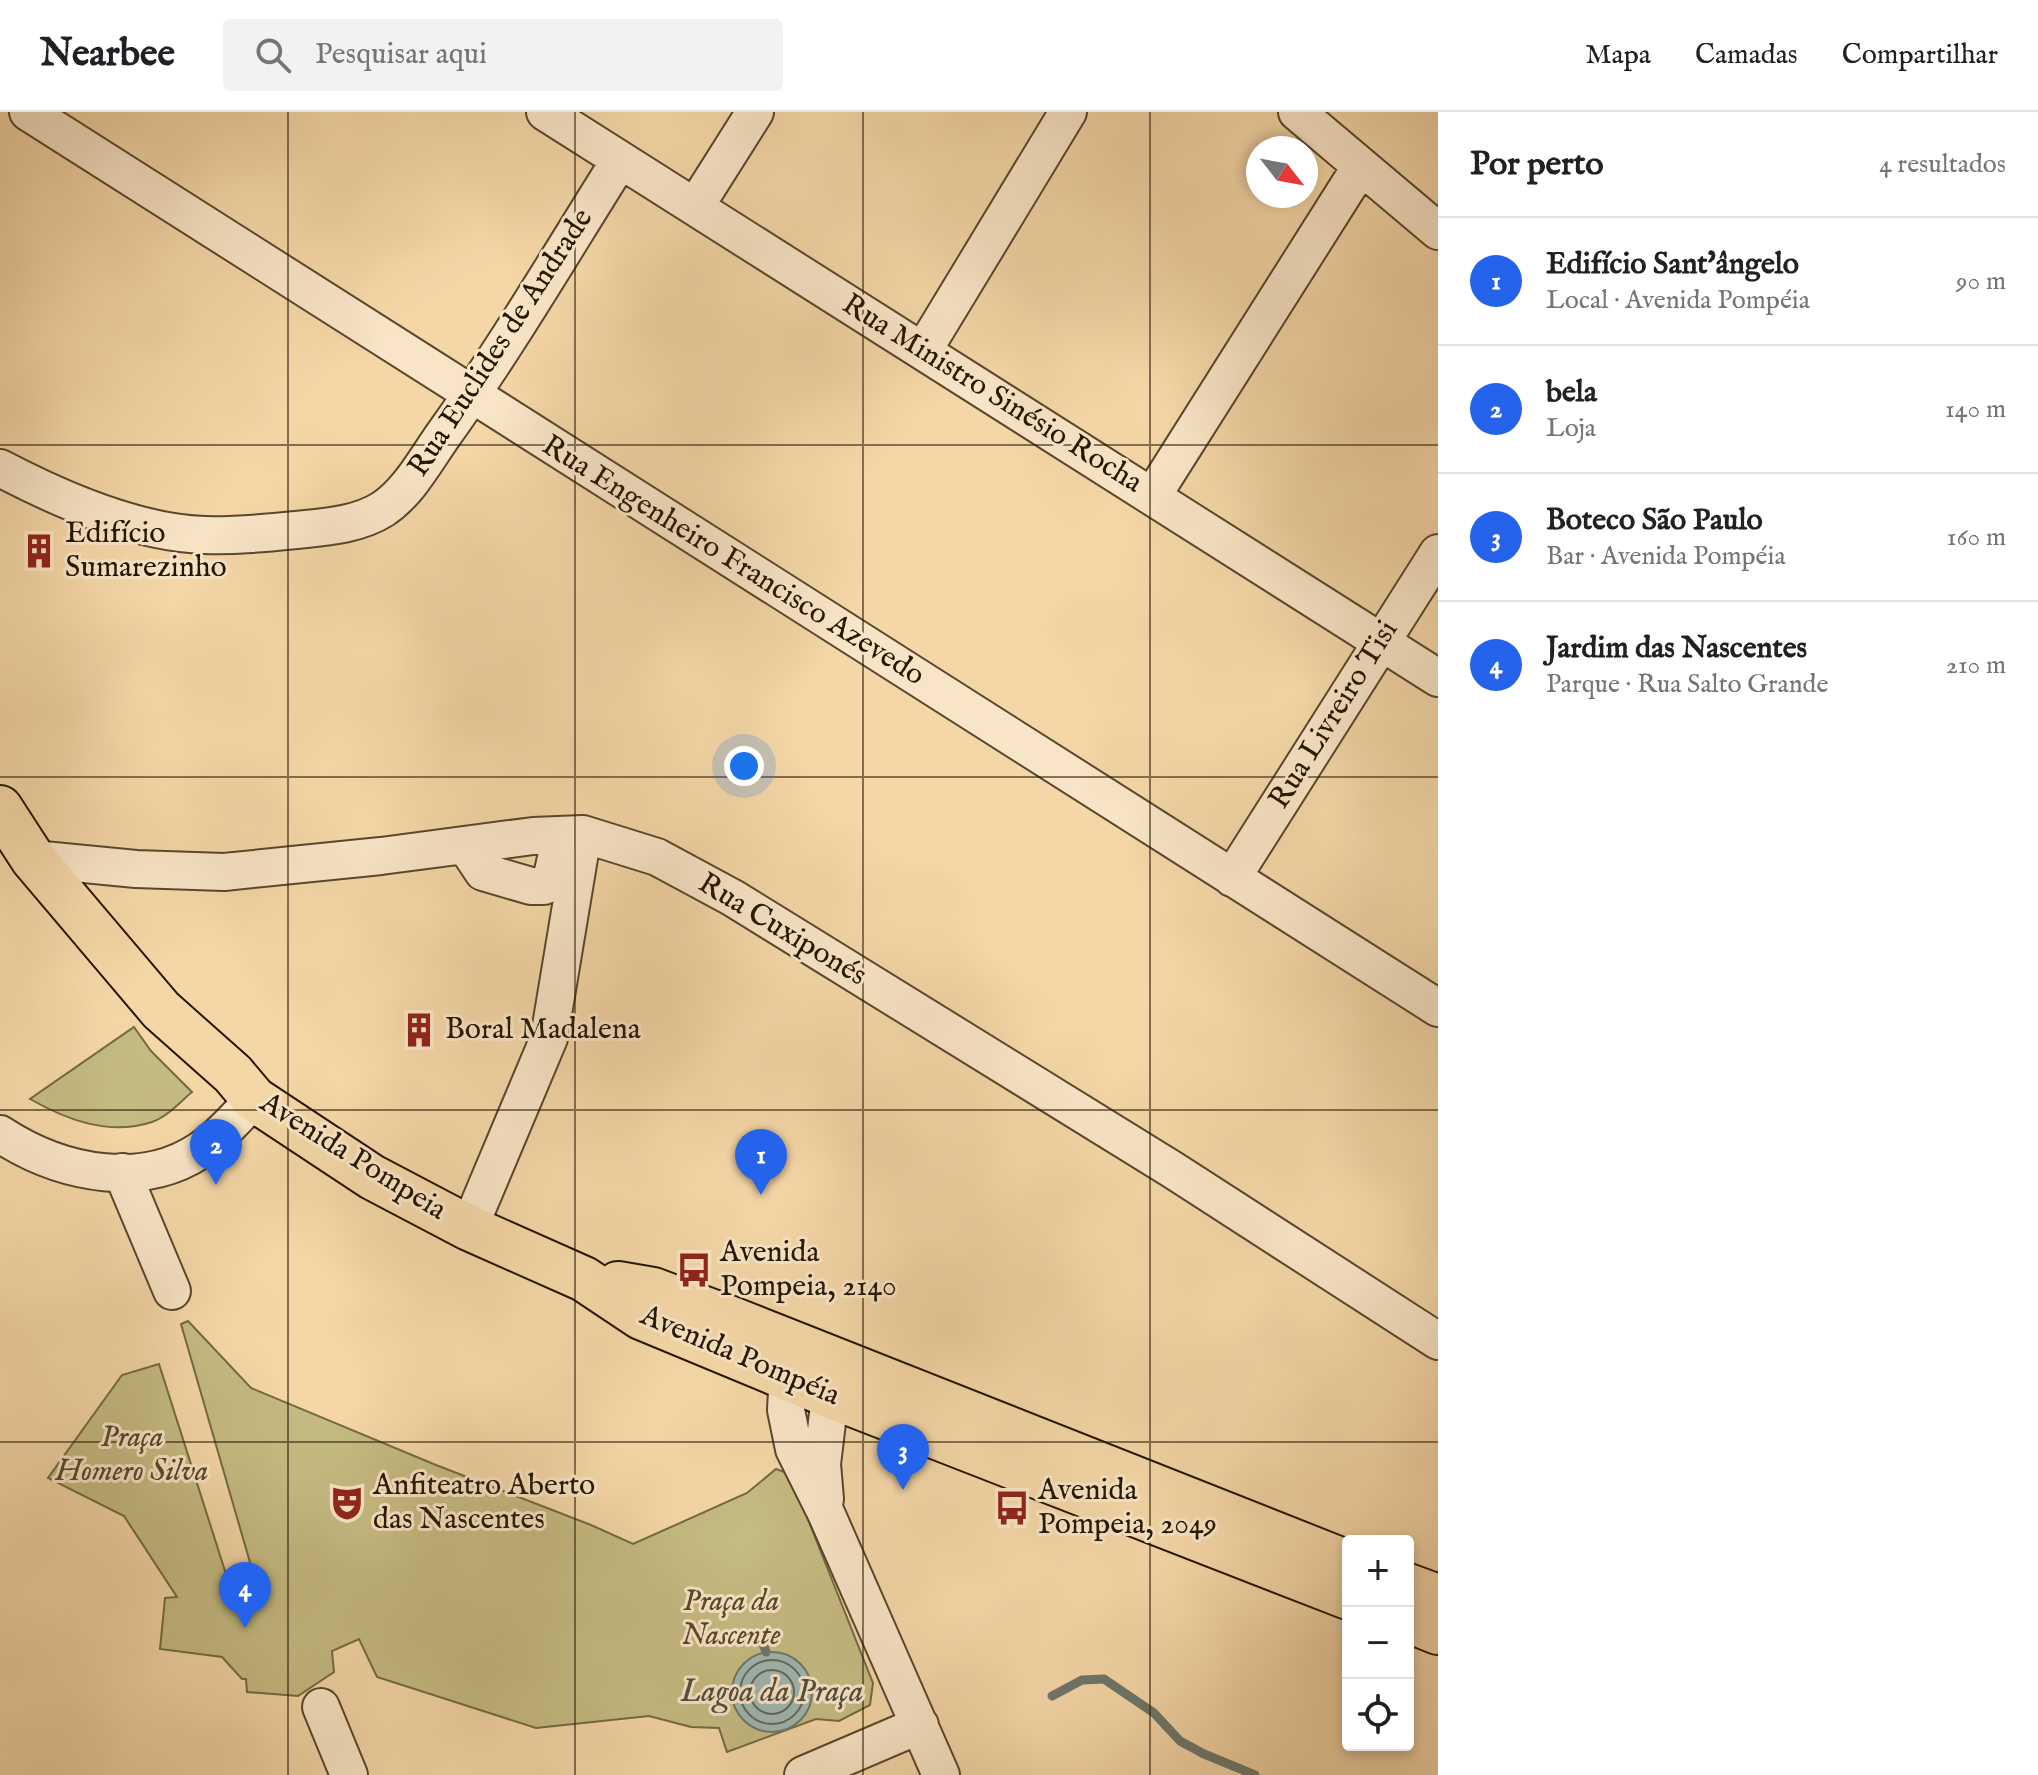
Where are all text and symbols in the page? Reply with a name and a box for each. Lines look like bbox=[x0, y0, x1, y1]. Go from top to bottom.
search box bbox=[223, 19, 783, 91]
text: Nearbee bbox=[40, 31, 175, 79]
icon: search bbox=[251, 33, 295, 77]
text: Pesquisar aqui bbox=[315, 36, 487, 74]
text: Mapa bbox=[1585, 38, 1651, 73]
text: Camadas bbox=[1695, 38, 1798, 73]
text: Compartilhar bbox=[1842, 38, 1998, 73]
north arrow bbox=[1246, 136, 1318, 208]
text: Por perto bbox=[1470, 143, 1604, 186]
text: 4 resultados bbox=[1879, 148, 2006, 181]
street label: Rua Euclides de Andrade bbox=[400, 202, 602, 484]
text: Edifício Sant'ângelo bbox=[1546, 246, 1799, 284]
text: 1 bbox=[1491, 265, 1501, 298]
text: 90 m bbox=[1956, 265, 2006, 298]
text: Local · Avenida Pompéia bbox=[1546, 284, 1810, 317]
street label: Rua Ministro Sinésio Rocha bbox=[835, 286, 1149, 502]
text: bela bbox=[1546, 374, 1597, 412]
text: 2 bbox=[1490, 393, 1502, 426]
text: 140 m bbox=[1945, 393, 2006, 426]
text: Loja bbox=[1546, 412, 1596, 445]
street label: Rua Engenheiro Francisco Azevedo bbox=[534, 427, 932, 695]
text: Boteco São Paulo bbox=[1546, 502, 1763, 540]
place label: Edifício Sumarezinho bbox=[65, 515, 227, 587]
text: 3 bbox=[1491, 521, 1501, 554]
text: 160 m bbox=[1947, 521, 2006, 554]
building icon: Edifício Sumarezinho bbox=[20, 532, 58, 570]
text: Bar · Avenida Pompéia bbox=[1546, 540, 1786, 573]
street label: Rua Livreiro Tisi bbox=[1261, 614, 1407, 816]
text: Jardim das Nascentes bbox=[1546, 630, 1807, 668]
text: 4 bbox=[1490, 649, 1502, 682]
text: 210 m bbox=[1946, 649, 2006, 682]
text: Parque · Rua Salto Grande bbox=[1546, 668, 1828, 701]
your location bbox=[724, 746, 764, 786]
street label: Rua Cuxiponés bbox=[691, 865, 873, 995]
building icon: Boral Madalena bbox=[400, 1011, 438, 1049]
place label: Boral Madalena bbox=[445, 1011, 641, 1049]
street label: Avenida Pompeia bbox=[252, 1084, 453, 1230]
pin: 2 bbox=[190, 1119, 242, 1185]
pin: 1 bbox=[735, 1129, 787, 1195]
place label: Avenida Pompeia, 2140 bbox=[719, 1234, 897, 1306]
bus stop icon: Avenida Pompeia, 2140 bbox=[675, 1251, 713, 1289]
street label: Avenida Pompéia bbox=[634, 1296, 846, 1415]
park label: Praça Homero Silva bbox=[55, 1419, 208, 1491]
pin: 3 bbox=[877, 1424, 929, 1490]
place label: Anfiteatro Aberto das Nascentes bbox=[372, 1467, 595, 1539]
place label: Avenida Pompeia, 2049 bbox=[1037, 1472, 1217, 1544]
theatre icon: Anfiteatro Aberto das Nascentes bbox=[328, 1484, 366, 1522]
bus stop icon: Avenida Pompeia, 2049 bbox=[993, 1489, 1031, 1527]
map controls bbox=[1342, 1535, 1414, 1751]
button: + bbox=[1342, 1535, 1414, 1607]
pin: 4 bbox=[219, 1562, 271, 1628]
park label: Praça da Nascente bbox=[681, 1583, 781, 1655]
button: − bbox=[1342, 1607, 1414, 1679]
water label: Lagoa da Praça bbox=[679, 1672, 864, 1713]
button: locate bbox=[1342, 1679, 1414, 1751]

